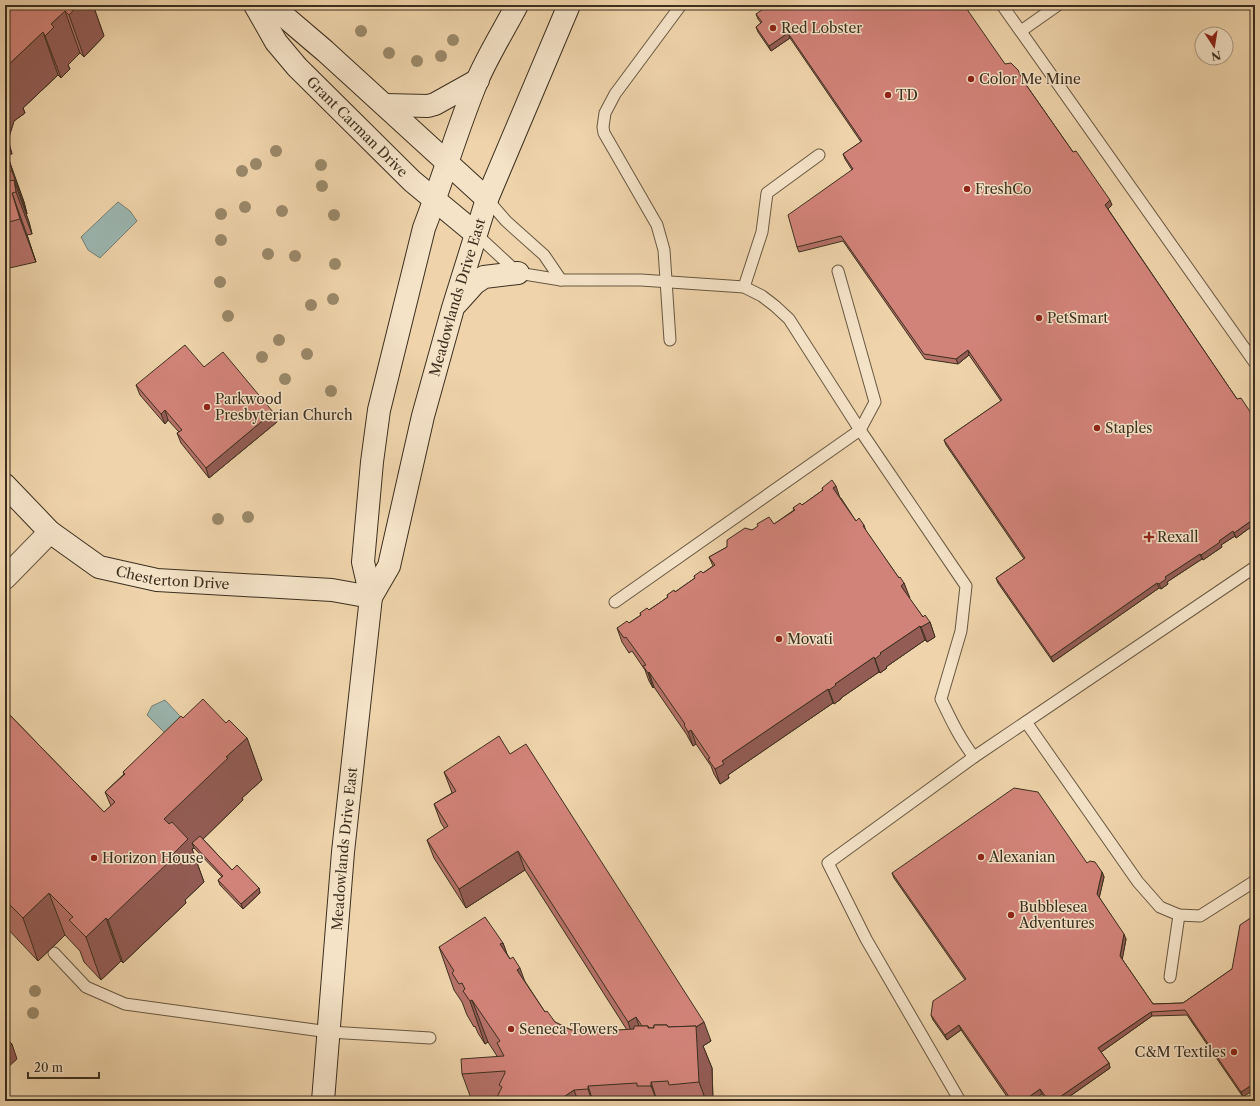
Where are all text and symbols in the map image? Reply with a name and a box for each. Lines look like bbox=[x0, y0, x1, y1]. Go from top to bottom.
place label: Red Lobster bbox=[781, 19, 862, 37]
marker: Red Lobster bbox=[768, 23, 778, 33]
north arrow bbox=[1194, 26, 1234, 66]
text: N bbox=[1210, 48, 1222, 64]
place label: Color Me Mine bbox=[979, 70, 1081, 88]
street label: Grant Carman Drive bbox=[303, 73, 412, 181]
marker: Color Me Mine bbox=[966, 74, 976, 84]
place label: TD bbox=[896, 86, 918, 104]
marker: TD bbox=[883, 90, 893, 100]
place label: FreshCo bbox=[975, 180, 1032, 198]
marker: FreshCo bbox=[962, 184, 972, 194]
street label: Meadowlands Drive East bbox=[425, 216, 489, 379]
place label: PetSmart bbox=[1047, 309, 1108, 327]
marker: PetSmart bbox=[1034, 313, 1044, 323]
place label: Parkwood Presbyterian Church bbox=[215, 390, 353, 424]
marker: Parkwood Presbyterian Church bbox=[202, 402, 212, 412]
place label: Staples bbox=[1105, 419, 1152, 437]
marker: Staples bbox=[1092, 423, 1102, 433]
place label: Rexall bbox=[1157, 528, 1198, 546]
marker: Rexall bbox=[1144, 532, 1154, 542]
street label: Chesterton Drive bbox=[114, 562, 230, 593]
place label: Movati bbox=[787, 630, 833, 648]
marker: Movati bbox=[774, 634, 784, 644]
street label: Meadowlands Drive East bbox=[328, 766, 361, 931]
place label: Alexanian bbox=[988, 848, 1056, 866]
place label: Horizon House bbox=[102, 849, 204, 867]
marker: Alexanian bbox=[976, 852, 986, 862]
marker: Horizon House bbox=[89, 853, 99, 863]
place label: Bubblesea Adventures bbox=[1018, 898, 1095, 932]
marker: Bubblesea Adventures bbox=[1006, 910, 1016, 920]
place label: Seneca Towers bbox=[519, 1020, 618, 1038]
marker: Seneca Towers bbox=[506, 1024, 516, 1034]
place label: C&M Textiles bbox=[1135, 1043, 1226, 1061]
marker: C&M Textiles bbox=[1229, 1047, 1239, 1057]
scale bar bbox=[28, 1054, 99, 1080]
text: 20 m bbox=[34, 1060, 63, 1075]

